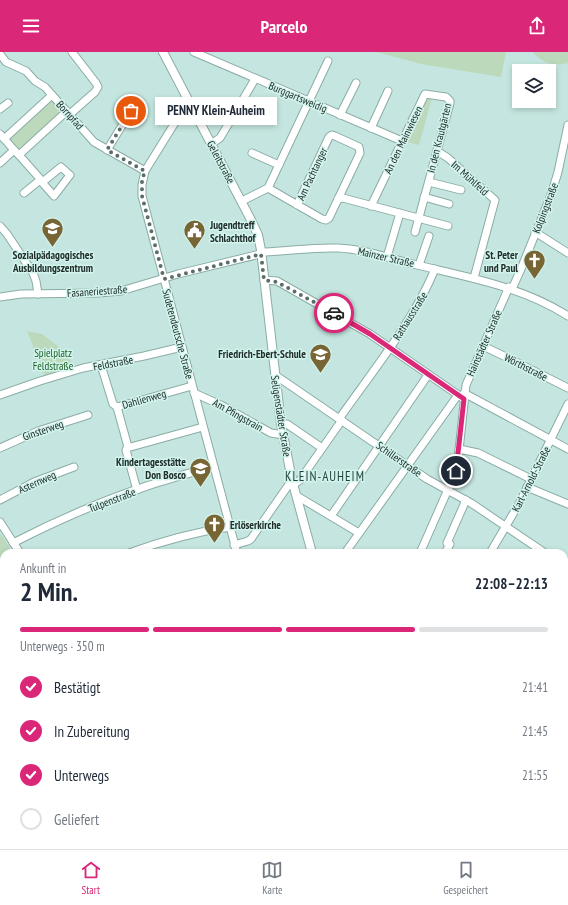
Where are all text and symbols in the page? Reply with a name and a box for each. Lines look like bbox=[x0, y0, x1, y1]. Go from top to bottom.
icon: menu bbox=[20, 15, 42, 37]
text: Parcelo bbox=[260, 15, 308, 38]
icon: share bbox=[526, 15, 548, 37]
map controls bbox=[512, 64, 556, 108]
button: layers bbox=[512, 64, 556, 108]
street label: Burggartsweidig bbox=[267, 78, 330, 116]
pin bbox=[114, 94, 148, 128]
callout: PENNY Klein-Auheim bbox=[155, 97, 277, 125]
street label: Bornpfad bbox=[53, 98, 87, 133]
icon: bag bbox=[120, 100, 142, 122]
text: PENNY Klein-Auheim bbox=[167, 102, 265, 119]
street label: In den Krautgärten bbox=[424, 102, 454, 174]
street label: An den Mainwiesen bbox=[380, 104, 426, 176]
street label: Geleitstraße bbox=[204, 138, 238, 186]
street label: Am Pachtanger bbox=[294, 145, 330, 203]
street label: Im Mühlfeld bbox=[448, 157, 492, 199]
street label: Kolpingstraße bbox=[529, 180, 561, 235]
school or university icon: Sozialpädagogisches Ausbildungszentrum bbox=[40, 216, 66, 249]
public building icon: Jugendtreff Schlachthof bbox=[182, 218, 208, 251]
place label: Jugendtreff Schlachthof bbox=[209, 218, 257, 245]
street label: Mainzer Straße bbox=[356, 244, 416, 270]
place label: Sozialpädagogisches Ausbildungszentrum bbox=[12, 248, 94, 275]
place label: St. Peter und Paul bbox=[484, 248, 519, 275]
church icon: St. Peter und Paul bbox=[521, 248, 547, 281]
street label: Fasaneriestraße bbox=[66, 282, 128, 300]
street label: Sudetendeutsche Straße bbox=[159, 287, 197, 381]
street label: Rathausstraße bbox=[390, 289, 431, 343]
courier bbox=[314, 293, 354, 333]
icon: car bbox=[323, 302, 345, 324]
street label: Hainstädter Straße bbox=[463, 307, 505, 378]
school or university icon: Friedrich-Ebert-Schule bbox=[308, 341, 334, 374]
park label: Spielplatz Feldstraße bbox=[33, 346, 74, 373]
place label: Friedrich-Ebert-Schule bbox=[218, 347, 306, 361]
street label: Wörthstraße bbox=[502, 350, 551, 384]
street label: Feldstraße bbox=[92, 352, 135, 374]
street label: Seligenstädter Straße bbox=[268, 374, 294, 458]
street label: Dahlienweg bbox=[120, 386, 168, 412]
street label: Am Pfingstrain bbox=[210, 395, 266, 435]
street label: Ginsterweg bbox=[21, 416, 66, 444]
street label: Schillerstraße bbox=[373, 438, 425, 480]
street label: Karl-Arnold-Straße bbox=[508, 443, 554, 514]
pin bbox=[439, 454, 473, 488]
place label: Kindertagesstätte Don Bosco bbox=[116, 455, 186, 482]
school or university icon: Kindertagesstätte Don Bosco bbox=[188, 455, 214, 488]
icon: home bbox=[445, 460, 467, 482]
street label: Asternweg bbox=[16, 467, 58, 496]
district label: KLEIN-AUHEIM bbox=[285, 468, 365, 485]
street label: Tulpenstraße bbox=[86, 484, 138, 515]
church icon: Erlöserkirche bbox=[202, 512, 228, 545]
place label: Erlöserkirche bbox=[230, 518, 281, 532]
text: Ankunft in bbox=[20, 560, 66, 577]
text: 22:08–22:13 bbox=[475, 574, 548, 593]
text: 2 Min. bbox=[20, 575, 78, 608]
text: Unterwegs · 350 m bbox=[20, 638, 105, 655]
icon: check bbox=[20, 676, 42, 698]
text: Bestätigt bbox=[54, 678, 100, 697]
text: 21:41 bbox=[522, 679, 548, 696]
icon: check bbox=[20, 720, 42, 742]
text: In Zubereitung bbox=[54, 722, 130, 741]
text: 21:45 bbox=[522, 723, 548, 740]
icon: check bbox=[20, 764, 42, 786]
text: Unterwegs bbox=[54, 766, 109, 785]
text: 21:55 bbox=[522, 767, 548, 784]
text: Geliefert bbox=[54, 810, 99, 829]
tab: Start bbox=[80, 859, 102, 897]
tab: Karte bbox=[261, 859, 283, 897]
tab: Gespeichert bbox=[443, 859, 488, 897]

